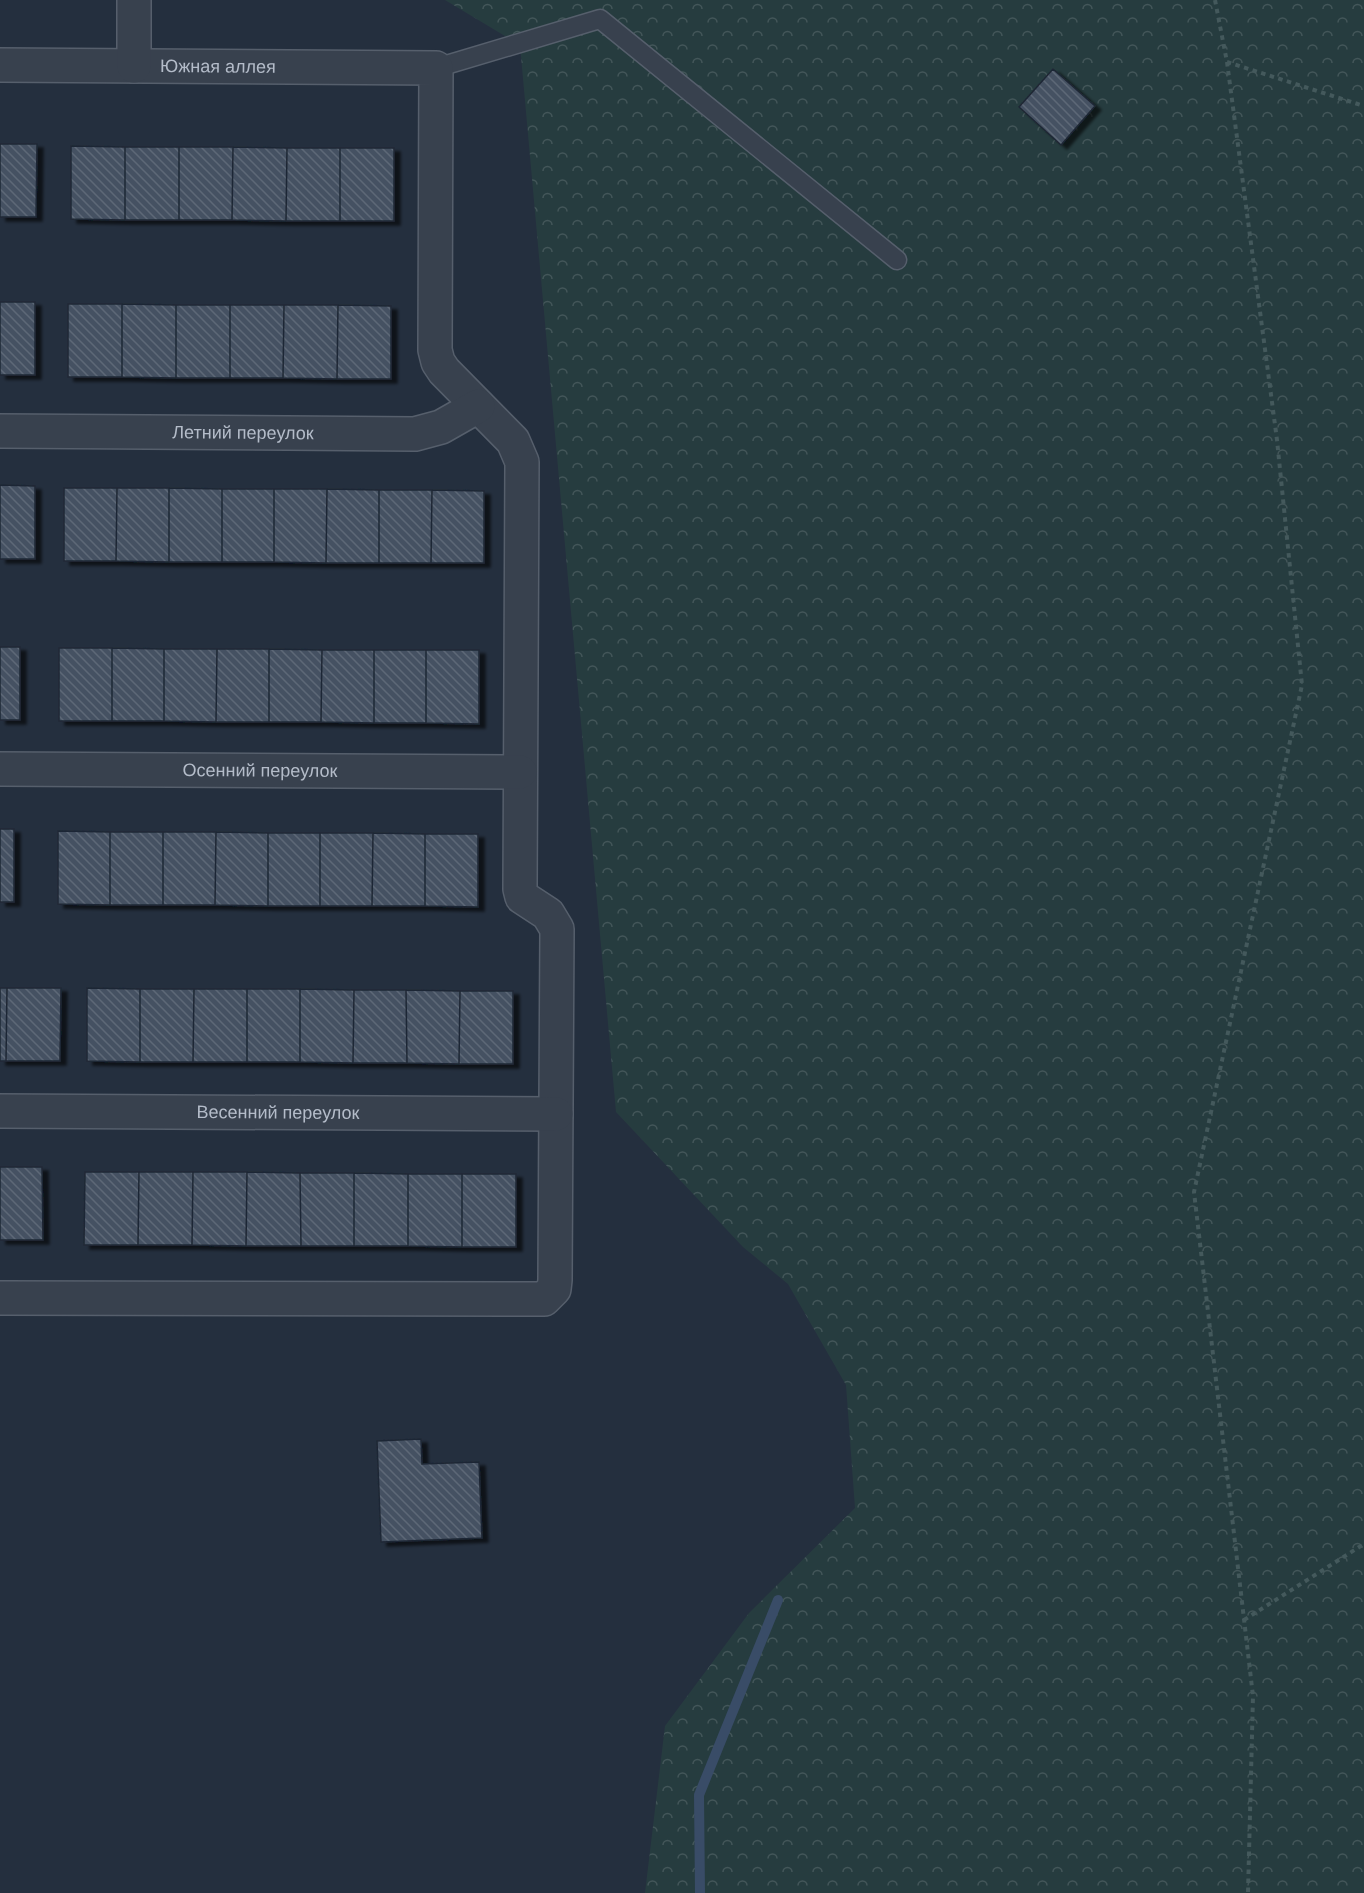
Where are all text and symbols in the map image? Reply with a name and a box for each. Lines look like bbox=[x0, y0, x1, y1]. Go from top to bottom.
street label: Южная аллея bbox=[160, 56, 276, 77]
street label: Летний переулок bbox=[172, 422, 314, 443]
street label: Осенний переулок bbox=[182, 760, 338, 781]
street label: Весенний переулок bbox=[196, 1102, 360, 1123]

